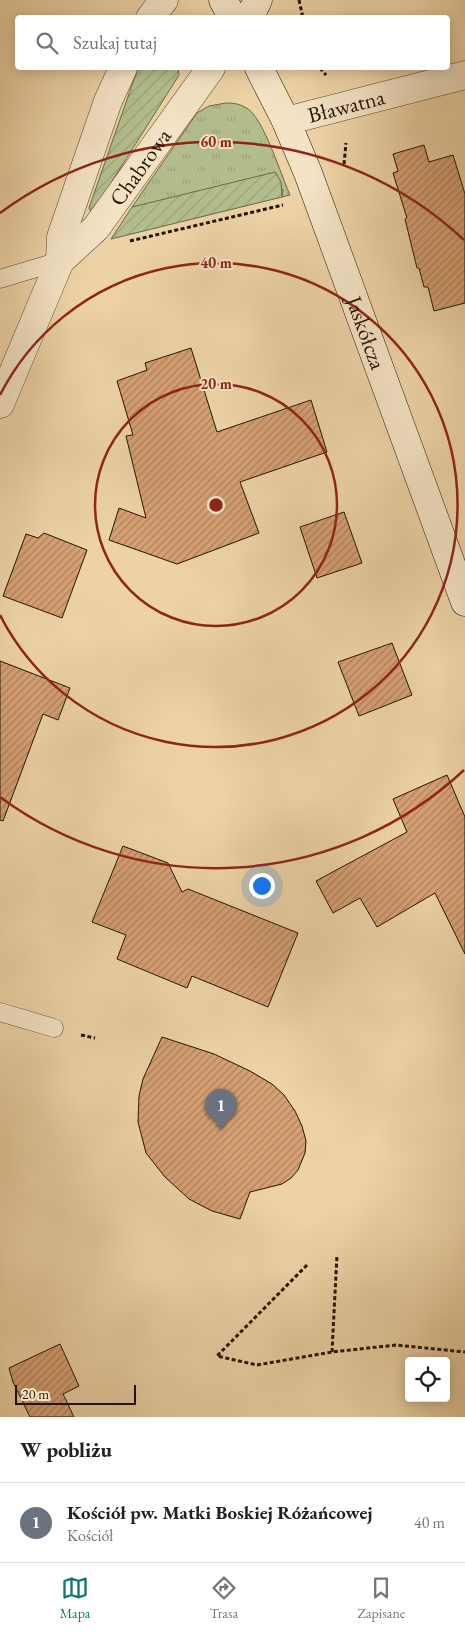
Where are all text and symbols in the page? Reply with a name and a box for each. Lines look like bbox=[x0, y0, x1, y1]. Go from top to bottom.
search box bbox=[15, 15, 450, 70]
icon: search bbox=[33, 29, 61, 57]
text: Szukaj tutaj bbox=[73, 30, 157, 55]
street label: Bławatna bbox=[305, 82, 388, 130]
street label: Chabrowa bbox=[103, 123, 178, 212]
text: 60 m bbox=[200, 132, 232, 151]
text: 40 m bbox=[200, 253, 232, 272]
street label: Jaskółcza bbox=[339, 290, 393, 374]
text: 20 m bbox=[200, 374, 232, 393]
centre of rings bbox=[207, 496, 225, 514]
your location bbox=[249, 873, 275, 899]
pin: 1 bbox=[205, 1089, 237, 1130]
map controls bbox=[405, 1357, 450, 1402]
button: locate bbox=[405, 1357, 450, 1402]
scale bar bbox=[15, 1382, 136, 1405]
text: 20 m bbox=[22, 1385, 49, 1403]
text: W pobliżu bbox=[20, 1436, 112, 1463]
text: Kościół pw. Matki Boskiej Różańcowej bbox=[67, 1500, 373, 1525]
text: 1 bbox=[32, 1512, 40, 1533]
text: 40 m bbox=[414, 1512, 445, 1533]
text: Kościół bbox=[67, 1525, 114, 1546]
tab: Mapa bbox=[60, 1574, 90, 1622]
tab: Trasa bbox=[210, 1574, 238, 1622]
tab: Zapisane bbox=[358, 1574, 405, 1622]

